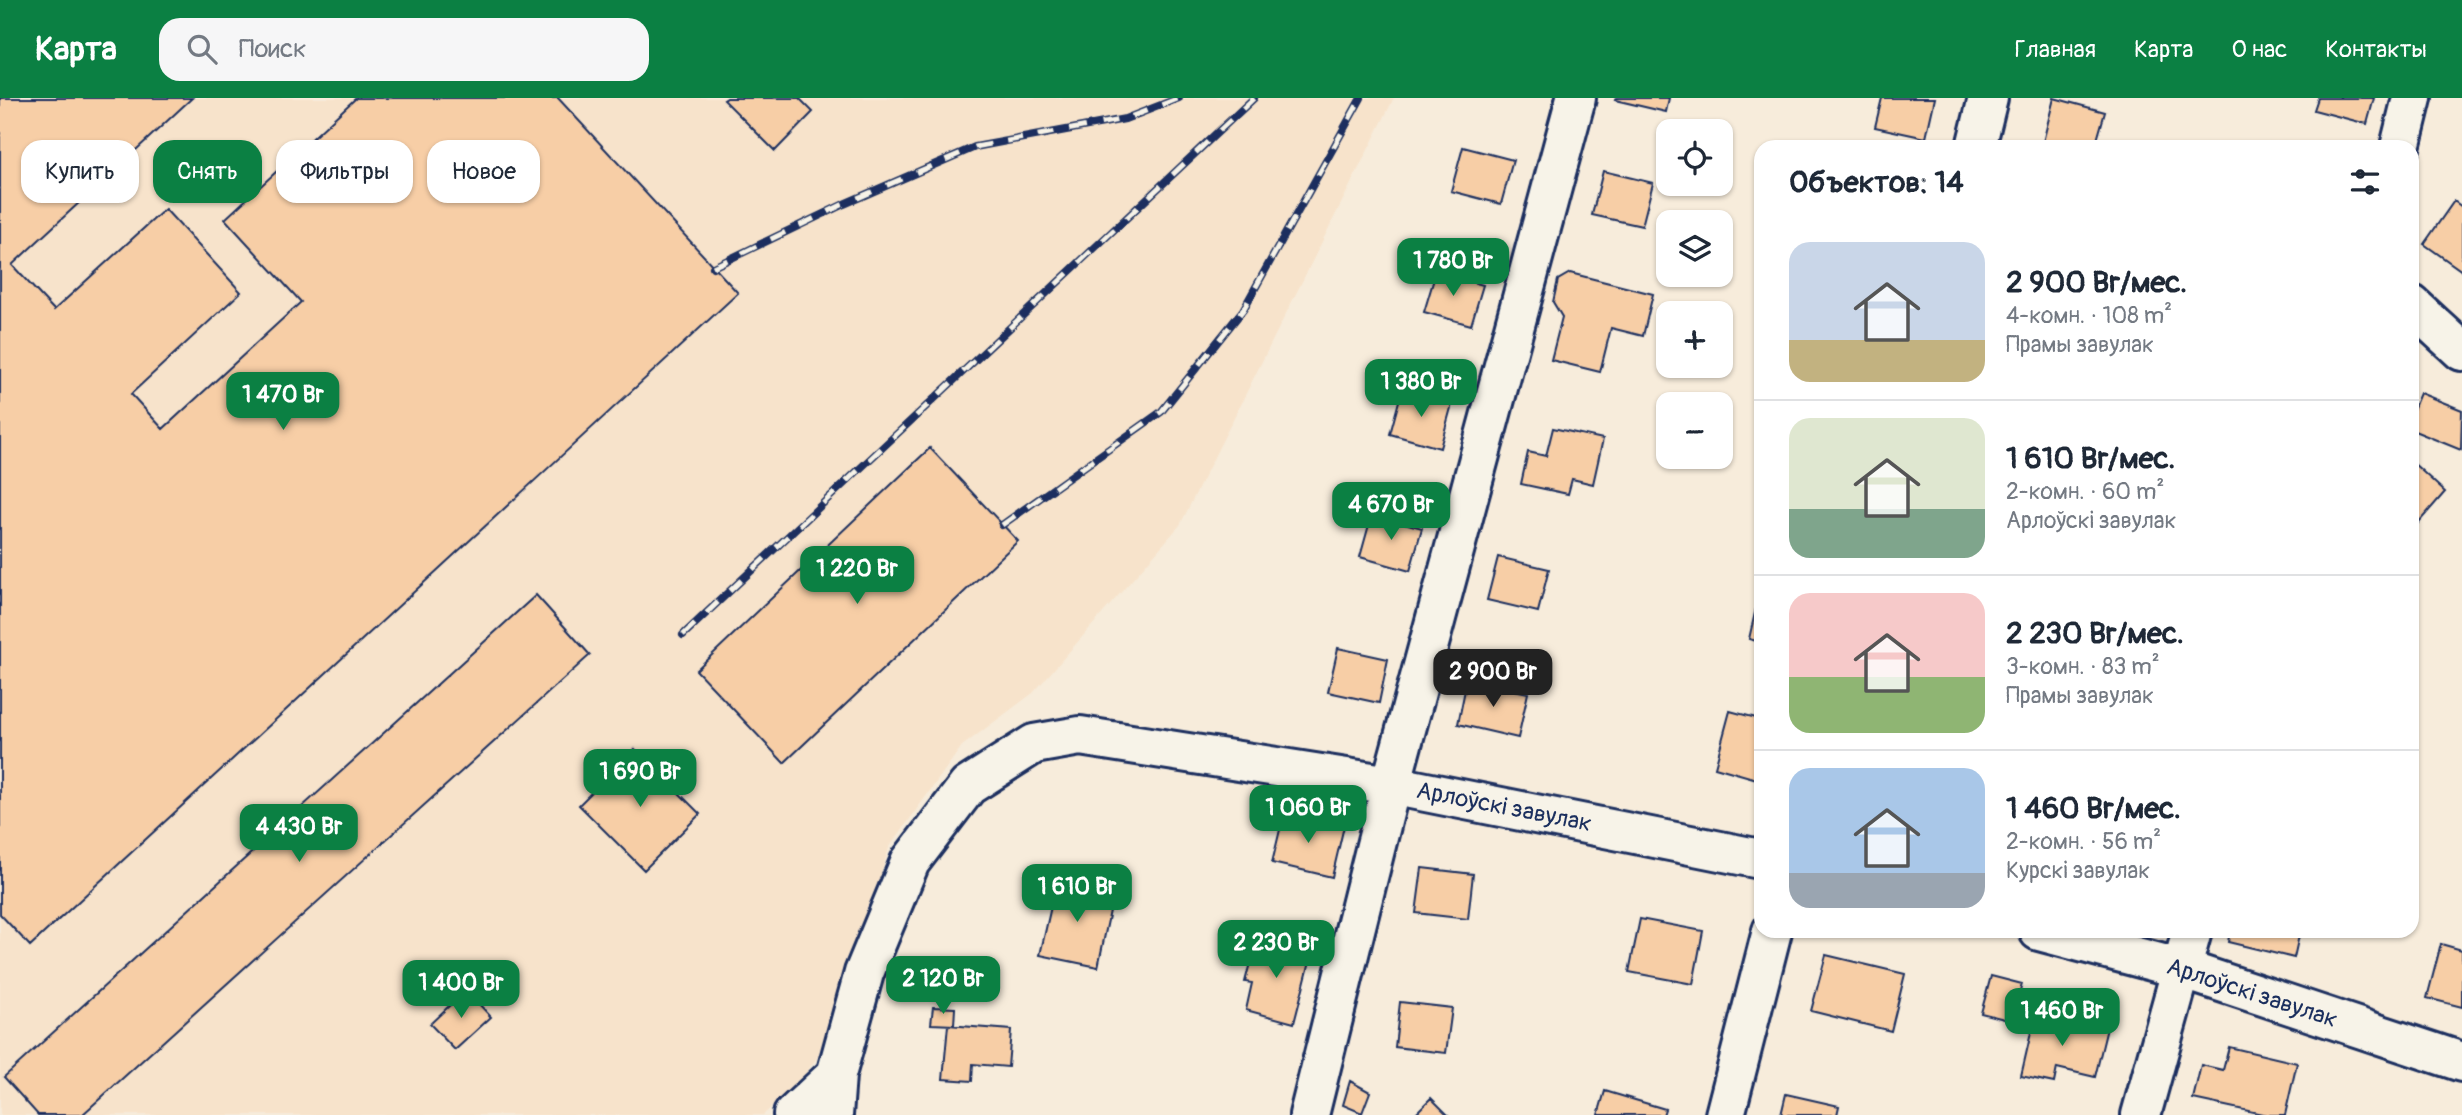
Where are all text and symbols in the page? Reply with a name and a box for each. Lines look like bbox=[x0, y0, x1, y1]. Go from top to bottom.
search box bbox=[159, 18, 649, 81]
text: Карта bbox=[35, 29, 117, 70]
icon: search bbox=[183, 30, 221, 68]
text: Поиск bbox=[239, 33, 307, 65]
text: Главная bbox=[2015, 35, 2096, 64]
text: Карта bbox=[2134, 35, 2194, 64]
text: О нас bbox=[2232, 35, 2287, 64]
text: Контакты bbox=[2325, 35, 2427, 64]
map controls bbox=[1656, 119, 1733, 469]
button: locate bbox=[1656, 119, 1733, 196]
chip: Купить bbox=[21, 140, 139, 203]
chip: Снять bbox=[153, 140, 262, 203]
chip: Фильтры bbox=[276, 140, 413, 203]
chip: Новое bbox=[427, 140, 540, 203]
icon: filters bbox=[2346, 163, 2384, 201]
text: Объектов: 14 bbox=[1789, 164, 1964, 201]
button: layers bbox=[1656, 210, 1733, 287]
pin: 1 780 Br bbox=[1381, 238, 1525, 298]
text: 1 780 Br bbox=[1413, 246, 1493, 275]
text: 2 900 Br/мес. bbox=[2006, 264, 2187, 301]
icon: home bbox=[1845, 270, 1929, 354]
button: + bbox=[1656, 301, 1733, 378]
text: 4-комн. · 108 m² bbox=[2006, 301, 2172, 330]
text: Прамы завулак bbox=[2006, 330, 2154, 359]
pin: 1 380 Br bbox=[1349, 360, 1493, 419]
text: 1 380 Br bbox=[1381, 367, 1461, 396]
pin: 1 470 Br bbox=[211, 372, 355, 432]
text: 1 470 Br bbox=[242, 380, 324, 409]
button: − bbox=[1656, 392, 1733, 469]
text: 1 610 Br/мес. bbox=[2006, 440, 2175, 477]
icon: home bbox=[1845, 446, 1929, 530]
text: 2-комн. · 60 m² bbox=[2006, 477, 2164, 506]
pin: 4 670 Br bbox=[1319, 482, 1463, 542]
text: 4 670 Br bbox=[1348, 490, 1434, 519]
text: Арлоўскі завулак bbox=[2006, 506, 2176, 535]
pin: 1 220 Br bbox=[785, 546, 929, 606]
text: 1 220 Br bbox=[816, 554, 898, 583]
text: 2 230 Br/мес. bbox=[2006, 615, 2184, 652]
icon: home bbox=[1845, 621, 1929, 705]
pin: 2 900 Br bbox=[1421, 650, 1565, 709]
text: 3-комн. · 83 m² bbox=[2006, 652, 2160, 681]
text: 2 900 Br bbox=[1449, 657, 1537, 686]
text: Прамы завулак bbox=[2006, 681, 2154, 710]
pin: 1 690 Br bbox=[568, 750, 712, 809]
text: 1 690 Br bbox=[599, 757, 681, 786]
street label: Арлоўскі завулак bbox=[1414, 776, 1594, 838]
pin: 1 060 Br bbox=[1236, 786, 1380, 845]
text: 1 460 Br/мес. bbox=[2006, 790, 2181, 827]
text: 1 060 Br bbox=[1265, 793, 1351, 822]
icon: home bbox=[1845, 796, 1929, 880]
pin: 4 430 Br bbox=[227, 804, 371, 864]
text: 4 430 Br bbox=[256, 812, 342, 841]
text: 2-комн. · 56 m² bbox=[2006, 827, 2161, 856]
text: Курскі завулак bbox=[2006, 856, 2150, 885]
pin: 1 610 Br bbox=[1005, 864, 1149, 924]
text: 1 610 Br bbox=[1038, 872, 1116, 901]
pin: 2 230 Br bbox=[1204, 920, 1348, 980]
text: 2 230 Br bbox=[1234, 928, 1318, 957]
street label: Арлоўскі завулак bbox=[2163, 952, 2341, 1034]
pin: 2 120 Br bbox=[871, 956, 1015, 1016]
pin: 1 400 Br bbox=[389, 960, 533, 1020]
text: 2 120 Br bbox=[902, 964, 984, 993]
text: 1 400 Br bbox=[419, 968, 503, 997]
pin: 1 460 Br bbox=[1990, 988, 2134, 1048]
text: 1 460 Br bbox=[2021, 996, 2103, 1025]

